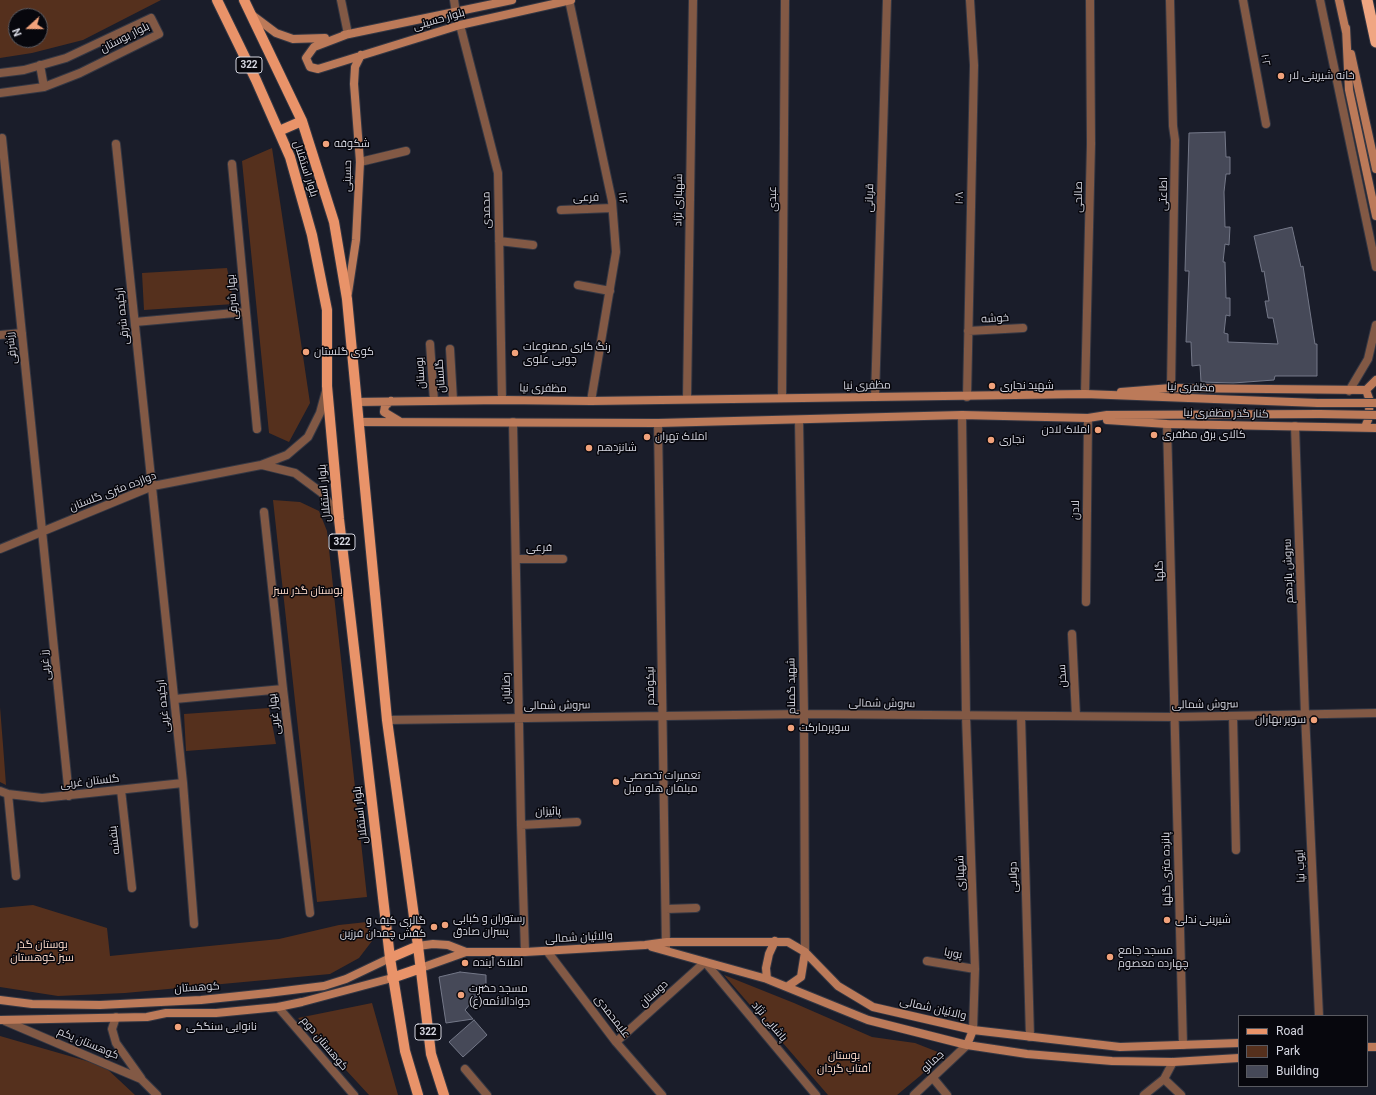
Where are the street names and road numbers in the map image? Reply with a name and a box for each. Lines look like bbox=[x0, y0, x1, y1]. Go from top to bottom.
street label: بلوار حسینی bbox=[412, 6, 466, 34]
street label: بلوار بوستان bbox=[98, 20, 152, 56]
street label: ۱۰۲ bbox=[1257, 53, 1273, 67]
road number: 322 bbox=[236, 57, 262, 73]
street label: بلوار استقلال bbox=[290, 139, 320, 199]
street label: حسینی bbox=[341, 160, 355, 192]
street label: شهبازی نژاد bbox=[672, 173, 686, 227]
street label: اطاعتی bbox=[1157, 177, 1171, 211]
street label: صالحی bbox=[1072, 181, 1086, 213]
street label: قربانی bbox=[863, 183, 877, 213]
street label: عبدی bbox=[766, 186, 780, 212]
street label: محمدی bbox=[480, 191, 494, 229]
street label: فرعی bbox=[573, 191, 599, 205]
street label: ۱۱۶ bbox=[615, 191, 629, 205]
street label: ۱۰۸ bbox=[953, 191, 967, 205]
street label: بهار شرقی bbox=[224, 274, 242, 320]
street label: ارکیده شرقی bbox=[113, 287, 133, 345]
street label: خوشه bbox=[981, 312, 1009, 326]
street label: رزشرقی bbox=[4, 331, 20, 365]
street label: بوستان bbox=[413, 356, 429, 390]
street label: گلستان bbox=[433, 359, 449, 393]
street label: مظفری نیا bbox=[843, 379, 891, 393]
street label: مظفری نیا bbox=[1167, 381, 1215, 395]
street label: مظفری نیا bbox=[519, 382, 567, 396]
street label: کنار گذر مظفری نیا bbox=[1183, 407, 1269, 421]
street label: بلوار استقلال bbox=[316, 463, 334, 523]
street label: دوازده متری گلستان bbox=[68, 469, 158, 515]
street label: لادن bbox=[1069, 500, 1083, 520]
road number: 322 bbox=[329, 534, 355, 550]
street label: سروش یازدهم bbox=[1281, 538, 1297, 604]
street label: فرعی bbox=[526, 541, 552, 555]
street label: گلها bbox=[1153, 560, 1167, 582]
street label: رز غربی bbox=[38, 649, 54, 681]
street label: شهید گمنام bbox=[785, 658, 799, 714]
street label: سخن bbox=[1056, 664, 1070, 688]
street label: نیکوقدم bbox=[644, 666, 658, 706]
street label: رضائیان bbox=[500, 672, 514, 704]
street label: ارکیده غربی bbox=[155, 679, 173, 733]
street label: بهار غربی bbox=[266, 693, 284, 735]
street label: سروش شمالی bbox=[849, 697, 915, 711]
street label: سروش شمالی bbox=[1172, 698, 1238, 712]
street label: سروش شمالی bbox=[524, 699, 590, 713]
street label: گلستان غربی bbox=[60, 772, 120, 792]
street label: بلوار استقلال bbox=[351, 785, 371, 845]
street label: پائیزان bbox=[535, 805, 561, 819]
street label: بنفشه bbox=[107, 825, 123, 855]
street label: پانزده متری گلها bbox=[1160, 832, 1174, 906]
street label: ایوب نیا bbox=[1294, 849, 1308, 883]
street label: شهبازی bbox=[954, 855, 968, 891]
street label: دولابی bbox=[1007, 861, 1021, 893]
street label: والائیان شمالی bbox=[545, 930, 613, 946]
street label: پوریا bbox=[943, 946, 963, 962]
street label: دوستان bbox=[637, 978, 671, 1010]
street label: کوهستان bbox=[174, 980, 220, 996]
street label: علیمحمدی bbox=[591, 993, 633, 1041]
street label: والائیان شمالی bbox=[898, 995, 968, 1023]
street label: پاشایی نژاد bbox=[748, 999, 790, 1045]
street label: کوهستان دوم bbox=[298, 1014, 350, 1074]
road number: 322 bbox=[415, 1024, 441, 1040]
street label: کوهستان یکم bbox=[55, 1025, 121, 1063]
street label: جمالو bbox=[919, 1048, 947, 1076]

